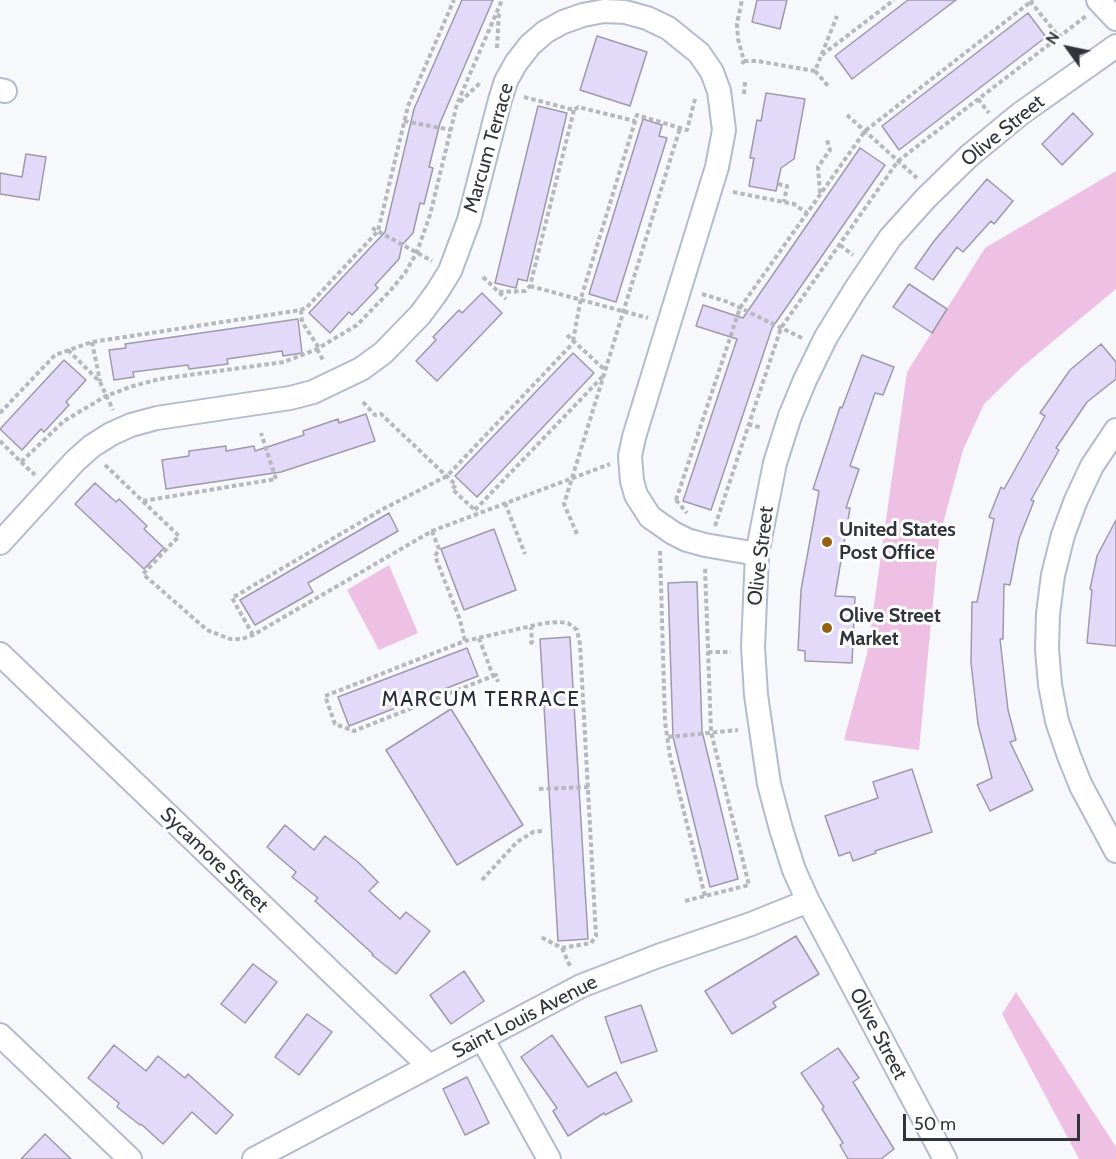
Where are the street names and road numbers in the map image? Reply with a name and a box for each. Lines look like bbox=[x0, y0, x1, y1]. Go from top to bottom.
street label: Marcum Terrace bbox=[459, 80, 519, 216]
street label: Olive Street bbox=[957, 90, 1049, 172]
street label: Olive Street bbox=[743, 505, 779, 607]
street label: Sycamore Street bbox=[155, 803, 273, 917]
street label: Saint Louis Avenue bbox=[448, 970, 602, 1064]
street label: Olive Street bbox=[844, 984, 912, 1084]

